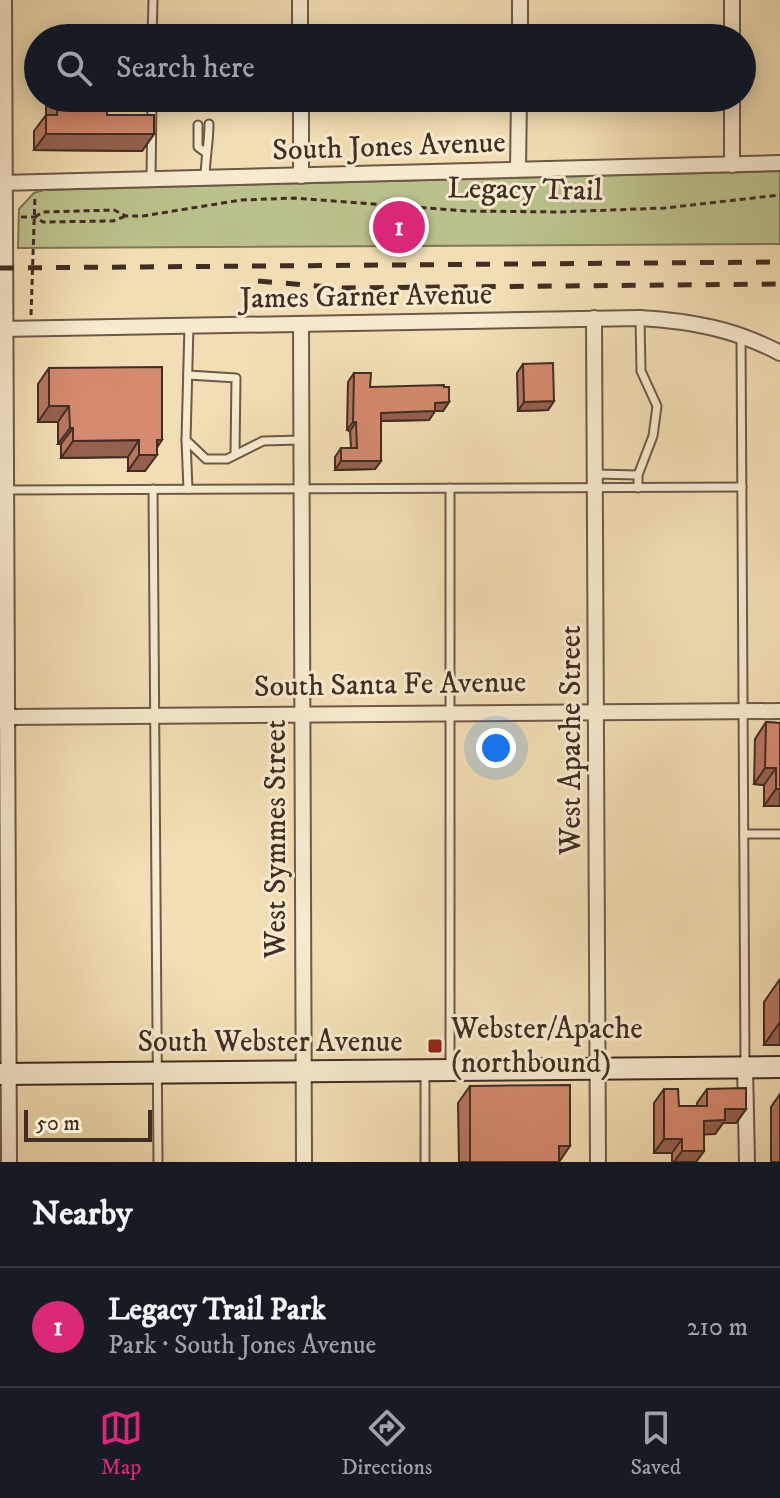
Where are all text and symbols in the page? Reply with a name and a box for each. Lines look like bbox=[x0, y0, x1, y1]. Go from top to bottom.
search box bbox=[24, 24, 756, 112]
icon: search bbox=[52, 46, 96, 90]
text: Search here bbox=[116, 50, 255, 87]
street label: South Jones Avenue bbox=[272, 124, 506, 170]
street label: Legacy Trail bbox=[447, 170, 603, 210]
pin: 1 bbox=[373, 197, 425, 257]
street label: James Garner Avenue bbox=[237, 276, 492, 318]
street label: West Apache Street bbox=[553, 625, 590, 856]
street label: South Santa Fe Avenue bbox=[254, 664, 526, 706]
street label: West Symmes Street bbox=[258, 719, 295, 960]
your location bbox=[476, 728, 516, 768]
place label: Webster/Apache (northbound) bbox=[450, 1011, 643, 1082]
street label: South Webster Avenue bbox=[137, 1024, 403, 1061]
marker: Webster/Apache (northbound) bbox=[426, 1037, 444, 1055]
scale bar bbox=[24, 1106, 152, 1142]
text: 50 m bbox=[36, 1110, 80, 1137]
text: Nearby bbox=[32, 1193, 133, 1235]
text: Legacy Trail Park bbox=[108, 1292, 326, 1329]
text: 1 bbox=[53, 1311, 63, 1344]
text: 210 m bbox=[687, 1311, 748, 1344]
text: Park · South Jones Avenue bbox=[108, 1329, 376, 1362]
tab: Map bbox=[99, 1406, 143, 1481]
tab: Directions bbox=[341, 1406, 432, 1481]
tab: Saved bbox=[630, 1406, 681, 1481]

